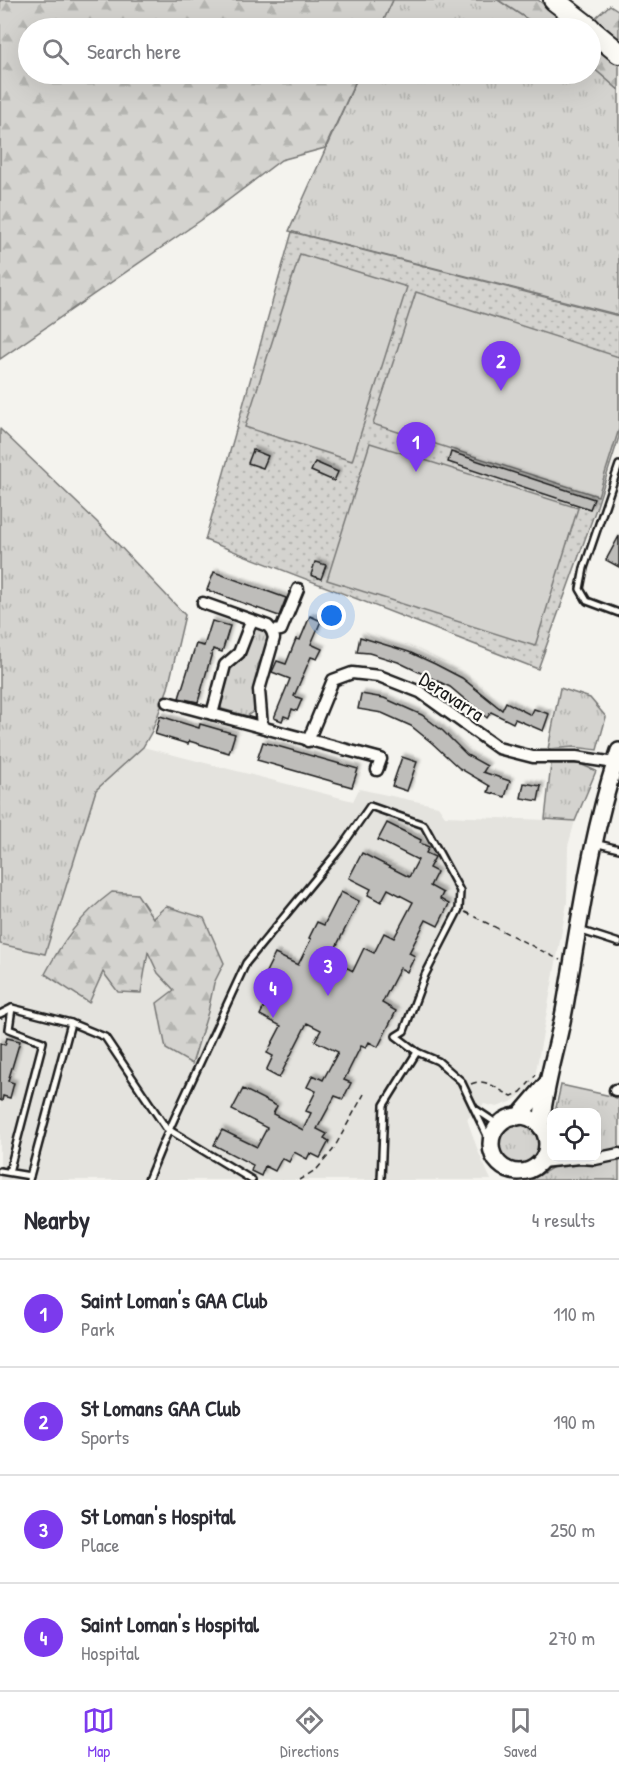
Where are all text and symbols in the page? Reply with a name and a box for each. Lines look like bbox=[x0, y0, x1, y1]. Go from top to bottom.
search box bbox=[18, 18, 601, 84]
icon: search bbox=[39, 35, 72, 68]
text: Search here bbox=[87, 36, 181, 66]
pin: 2 bbox=[482, 342, 520, 391]
pin: 1 bbox=[396, 422, 436, 472]
your location bbox=[317, 601, 346, 630]
street label: Deravarra bbox=[414, 665, 490, 727]
pin: 3 bbox=[308, 946, 348, 996]
pin: 4 bbox=[254, 968, 292, 1018]
map controls bbox=[547, 1108, 601, 1162]
button: locate bbox=[547, 1108, 601, 1162]
text: Nearby bbox=[24, 1202, 90, 1237]
text: 4 results bbox=[532, 1206, 595, 1233]
text: Saint Loman's GAA Club bbox=[81, 1285, 268, 1315]
text: 1 bbox=[40, 1300, 47, 1327]
text: 110 m bbox=[553, 1300, 595, 1327]
text: Park bbox=[81, 1315, 114, 1342]
text: St Lomans GAA Club bbox=[81, 1393, 241, 1423]
text: 2 bbox=[39, 1408, 48, 1435]
text: 190 m bbox=[553, 1408, 595, 1435]
text: Sports bbox=[81, 1423, 129, 1450]
text: St Loman's Hospital bbox=[81, 1501, 235, 1531]
text: 3 bbox=[39, 1516, 48, 1543]
text: 250 m bbox=[550, 1516, 595, 1543]
text: Place bbox=[81, 1531, 120, 1558]
text: Saint Loman's Hospital bbox=[81, 1609, 259, 1639]
text: 4 bbox=[40, 1624, 47, 1651]
text: 270 m bbox=[549, 1624, 595, 1651]
text: Hospital bbox=[81, 1639, 139, 1666]
tab: Map bbox=[82, 1704, 115, 1762]
tab: Directions bbox=[280, 1704, 339, 1762]
tab: Saved bbox=[504, 1704, 537, 1762]

